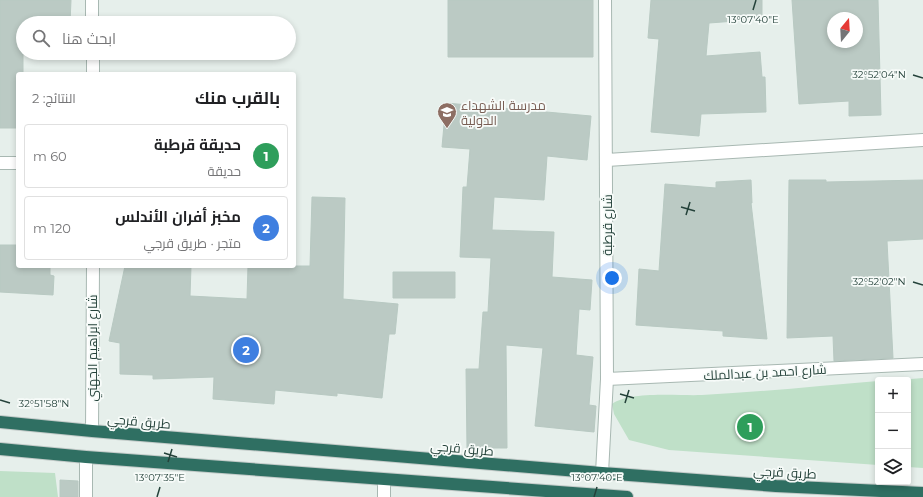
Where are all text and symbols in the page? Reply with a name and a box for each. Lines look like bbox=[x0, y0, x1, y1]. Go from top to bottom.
north arrow bbox=[827, 12, 863, 48]
text: 13°07'40"E bbox=[727, 13, 779, 26]
search box bbox=[16, 16, 296, 60]
icon: search bbox=[30, 27, 52, 49]
text: ابحث هنا bbox=[62, 29, 116, 48]
text: 32°52'04"N bbox=[852, 68, 906, 81]
text: بالقرب منك bbox=[195, 88, 280, 108]
text: النتائج: 2 bbox=[32, 90, 76, 106]
place label: مدرسة الشهداء الدولية bbox=[461, 97, 546, 128]
school or university icon: مدرسة الشهداء الدولية bbox=[436, 101, 458, 129]
text: حديقة قرطبة bbox=[154, 135, 241, 154]
text: 60 m bbox=[33, 148, 67, 164]
text: 1 bbox=[263, 148, 269, 164]
text: حديقة bbox=[208, 163, 241, 179]
street label: شارع قرطبة bbox=[599, 194, 616, 256]
text: مخبز أفران الأندلس bbox=[115, 207, 241, 226]
text: 120 m bbox=[33, 220, 71, 236]
text: 2 bbox=[262, 220, 270, 236]
text: متجر · طريق قرجي bbox=[143, 235, 241, 251]
your location bbox=[602, 268, 622, 288]
text: 32°52'02"N bbox=[852, 275, 906, 288]
street label: شارع ابراهيم الجهني bbox=[84, 294, 103, 402]
pin: 2 bbox=[233, 335, 259, 365]
street label: شارع احمد بن عبدالملك bbox=[703, 361, 827, 384]
map controls bbox=[875, 377, 911, 485]
button: + bbox=[875, 377, 911, 413]
text: 32°51'58"N bbox=[19, 397, 69, 410]
street label: طريق قرجي bbox=[106, 410, 171, 435]
pin: 1 bbox=[737, 412, 763, 442]
button: − bbox=[875, 413, 911, 449]
street label: طريق قرجي bbox=[429, 437, 494, 462]
button: layers bbox=[875, 449, 911, 485]
street label: طريق قرجي bbox=[753, 462, 817, 485]
text: 13°07'35"E bbox=[135, 471, 185, 484]
text: 13°07'40"E bbox=[571, 471, 623, 484]

